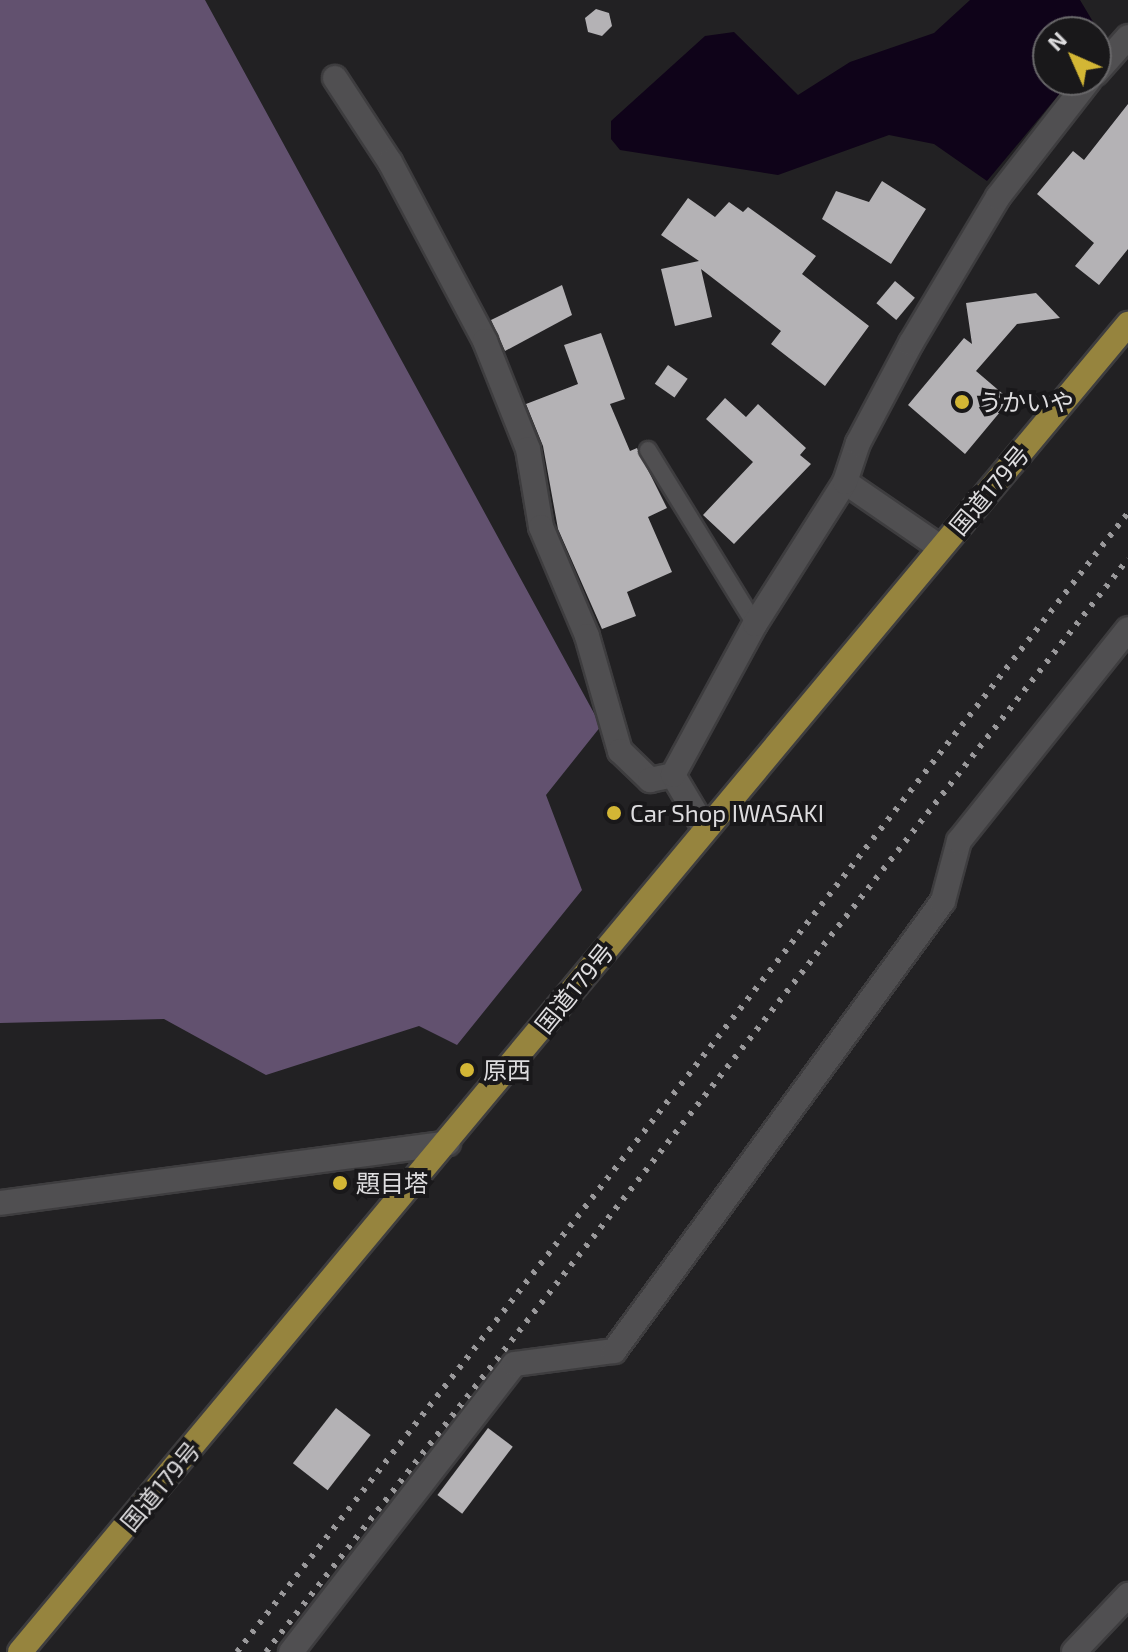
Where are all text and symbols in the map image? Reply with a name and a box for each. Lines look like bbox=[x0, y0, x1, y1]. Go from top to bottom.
north arrow bbox=[1032, 16, 1112, 96]
text: N bbox=[1042, 26, 1071, 55]
place label: うかいや bbox=[978, 388, 1074, 416]
marker: うかいや bbox=[953, 393, 971, 411]
street label: 国道179号 bbox=[943, 440, 1035, 540]
place label: Car Shop IWASAKI bbox=[630, 799, 824, 827]
marker: Car Shop IWASAKI bbox=[605, 804, 623, 822]
street label: 国道179号 bbox=[529, 937, 619, 1039]
place label: 原西 bbox=[483, 1056, 531, 1084]
marker: 原西 bbox=[458, 1061, 476, 1079]
place label: 題目塔 bbox=[356, 1169, 428, 1197]
marker: 題目塔 bbox=[331, 1174, 349, 1192]
street label: 国道179号 bbox=[114, 1436, 206, 1536]

